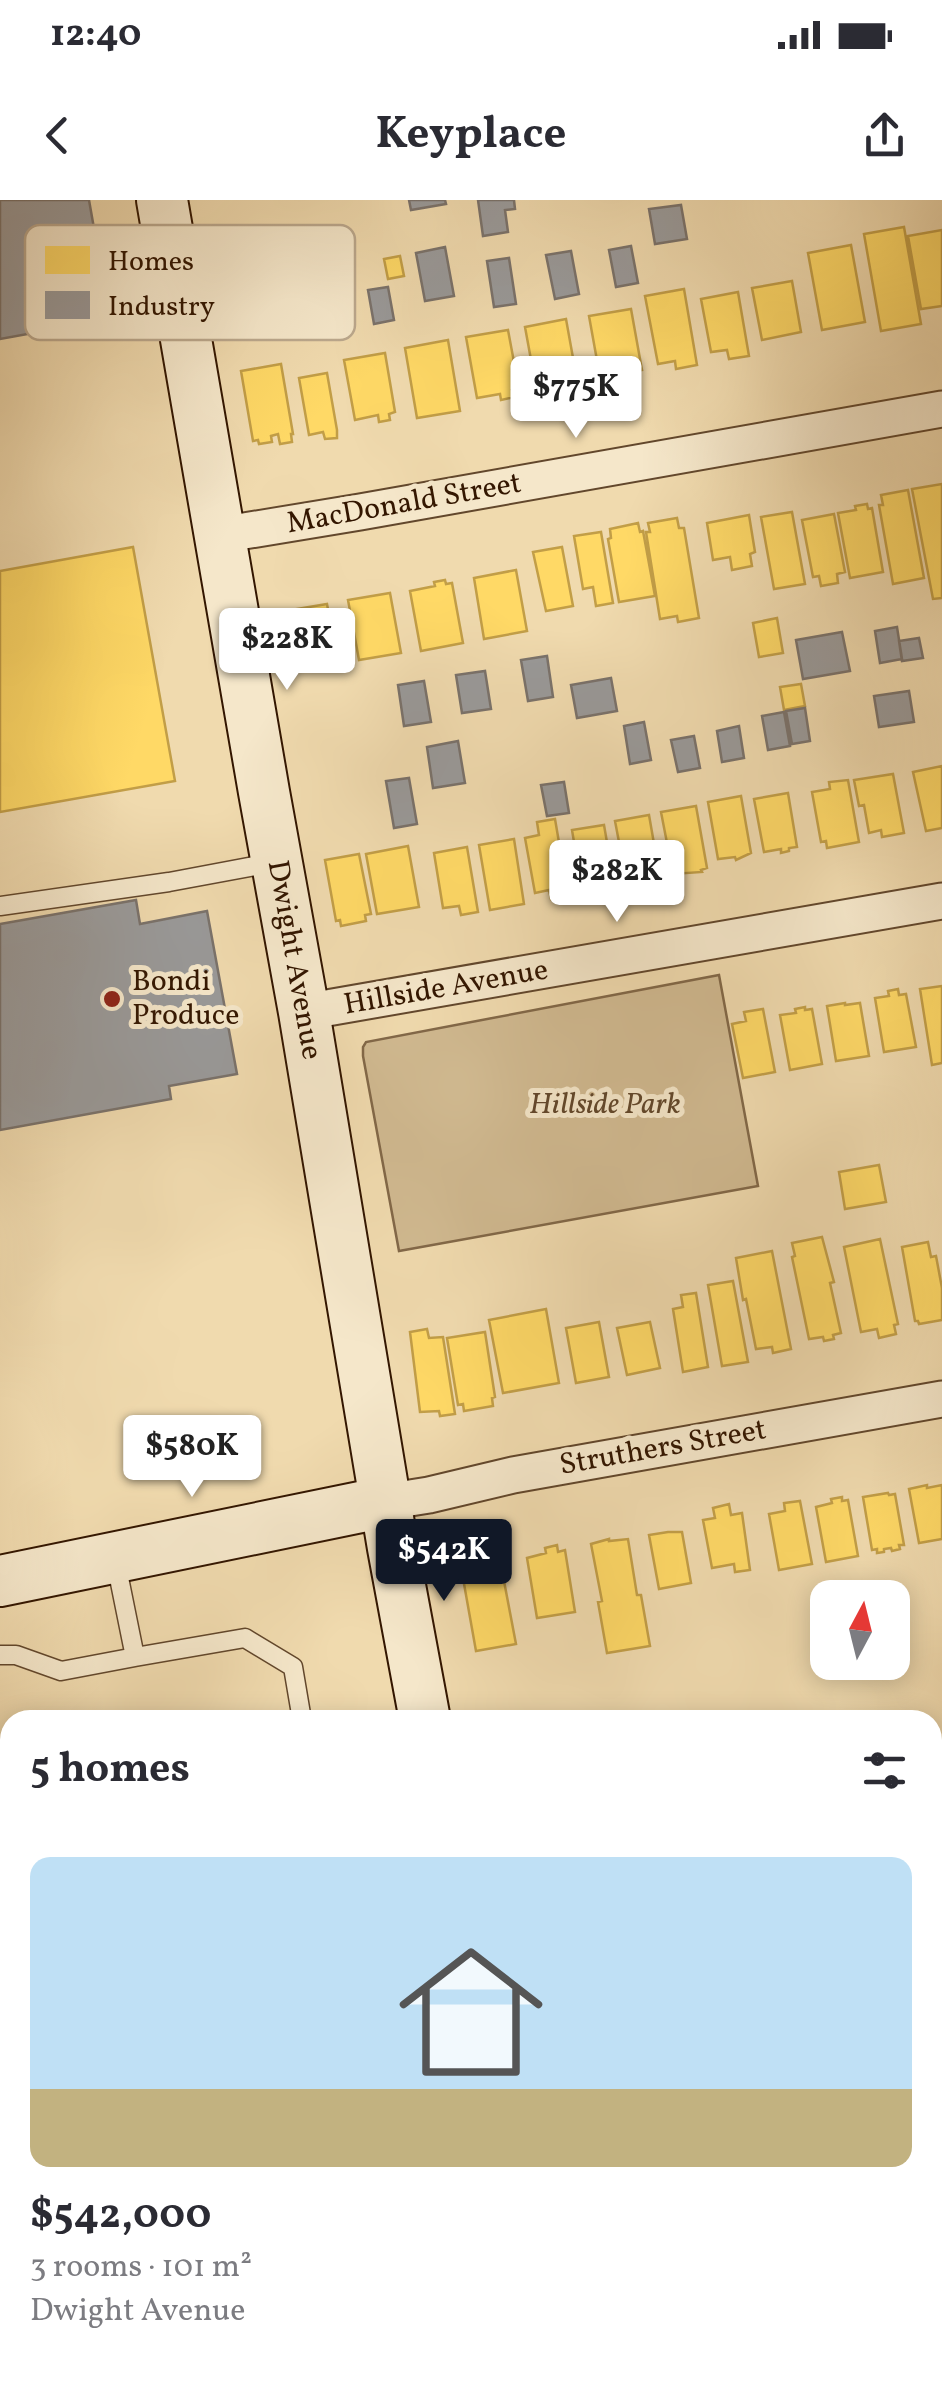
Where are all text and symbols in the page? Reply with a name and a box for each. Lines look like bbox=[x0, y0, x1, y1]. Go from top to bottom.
text: 12:40 bbox=[50, 9, 142, 62]
text: Keyplace bbox=[376, 104, 566, 167]
icon: back bbox=[30, 108, 85, 163]
icon: share bbox=[857, 108, 912, 163]
legend bbox=[25, 225, 355, 340]
text: Homes bbox=[108, 243, 194, 282]
text: Industry bbox=[108, 288, 215, 327]
pin: $775K bbox=[506, 356, 646, 441]
text: $775K bbox=[532, 366, 620, 410]
street label: MacDonald Street bbox=[283, 463, 525, 545]
pin: $228K bbox=[217, 608, 357, 693]
text: $228K bbox=[241, 618, 333, 662]
pin: $282K bbox=[547, 840, 687, 925]
text: $282K bbox=[571, 850, 663, 894]
street label: Dwight Avenue bbox=[256, 857, 332, 1063]
street label: Hillside Avenue bbox=[341, 949, 551, 1027]
place label: Bondi Produce bbox=[132, 961, 239, 1037]
marker: Bondi Produce bbox=[101, 988, 123, 1010]
park label: Hillside Park bbox=[529, 1084, 681, 1126]
street label: Struthers Street bbox=[556, 1409, 770, 1487]
pin: $580K bbox=[122, 1415, 262, 1500]
text: $580K bbox=[145, 1425, 239, 1469]
pin: $542K bbox=[374, 1519, 514, 1604]
text: $542K bbox=[398, 1529, 490, 1573]
north arrow bbox=[810, 1580, 910, 1680]
map controls bbox=[810, 1580, 910, 1680]
text: 5 homes bbox=[30, 1741, 190, 1800]
icon: filters bbox=[857, 1743, 912, 1798]
icon: home bbox=[381, 1922, 561, 2102]
text: $542,000 bbox=[30, 2187, 212, 2246]
text: 3 rooms · 101 m² bbox=[30, 2246, 252, 2290]
text: Dwight Avenue bbox=[30, 2290, 246, 2334]

